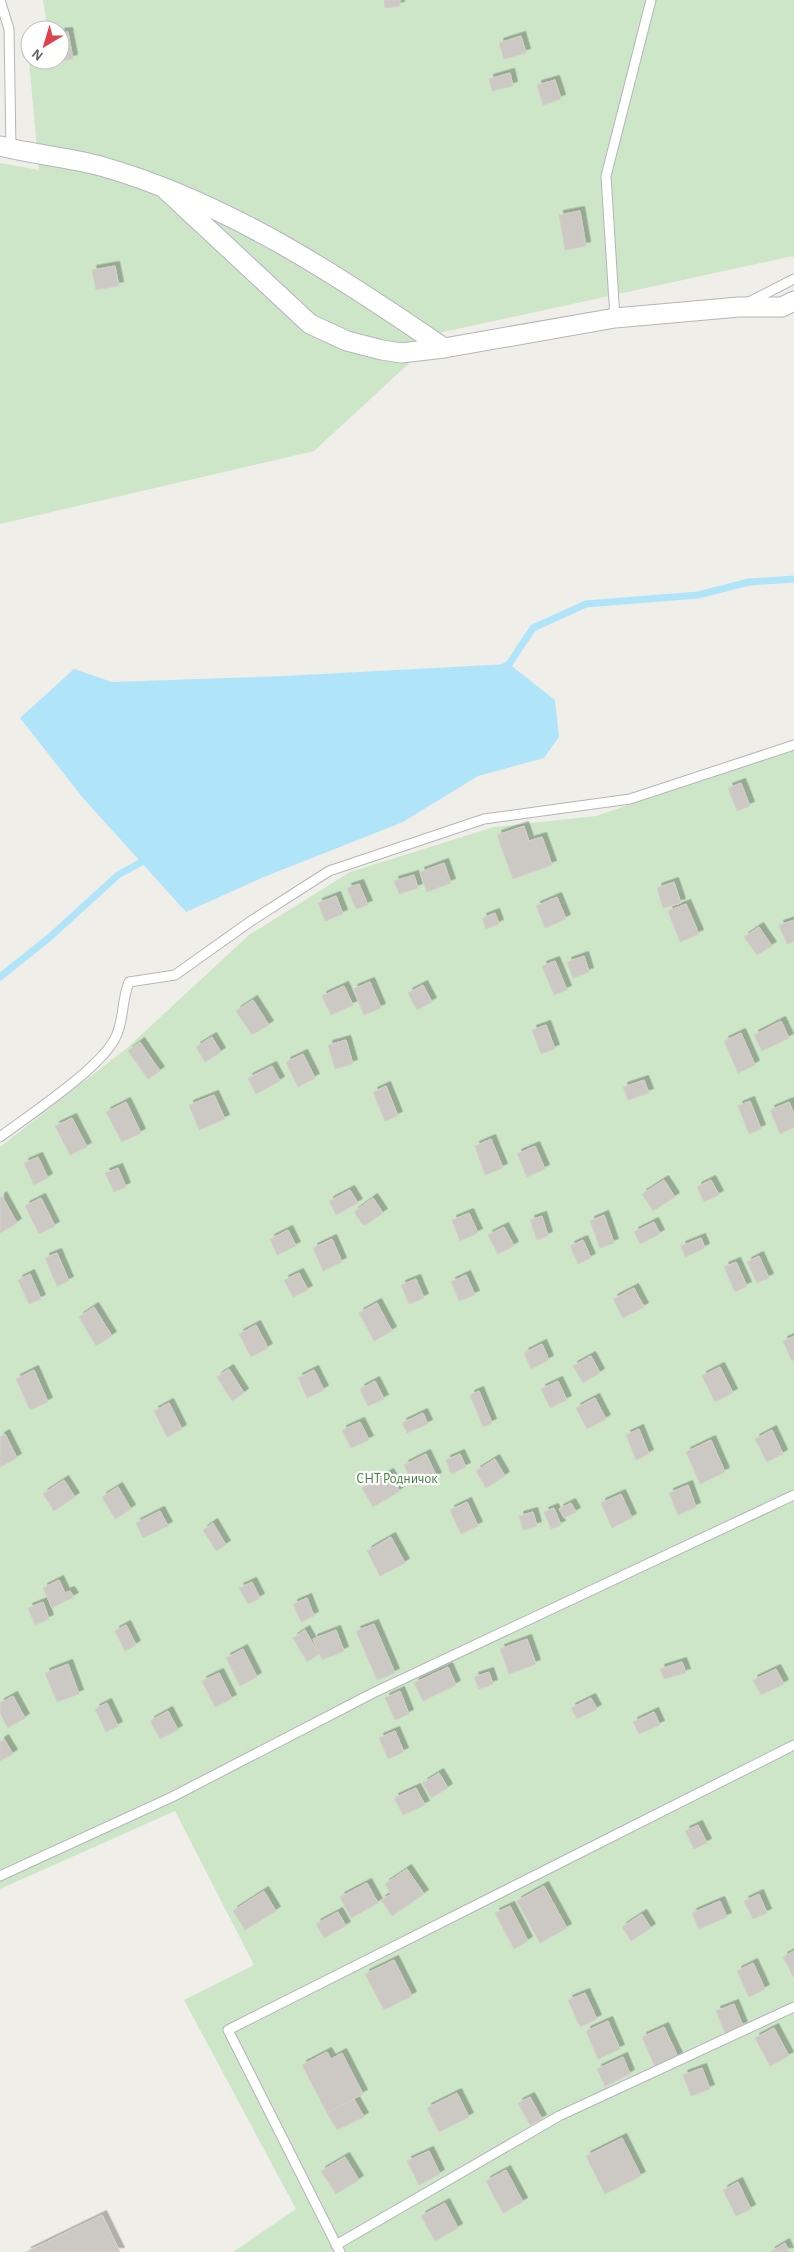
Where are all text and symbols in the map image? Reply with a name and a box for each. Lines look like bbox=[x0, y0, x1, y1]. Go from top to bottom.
north arrow bbox=[20, 20, 70, 70]
text: N bbox=[29, 46, 46, 63]
park label: СНТ Родничок bbox=[356, 1472, 438, 1486]

